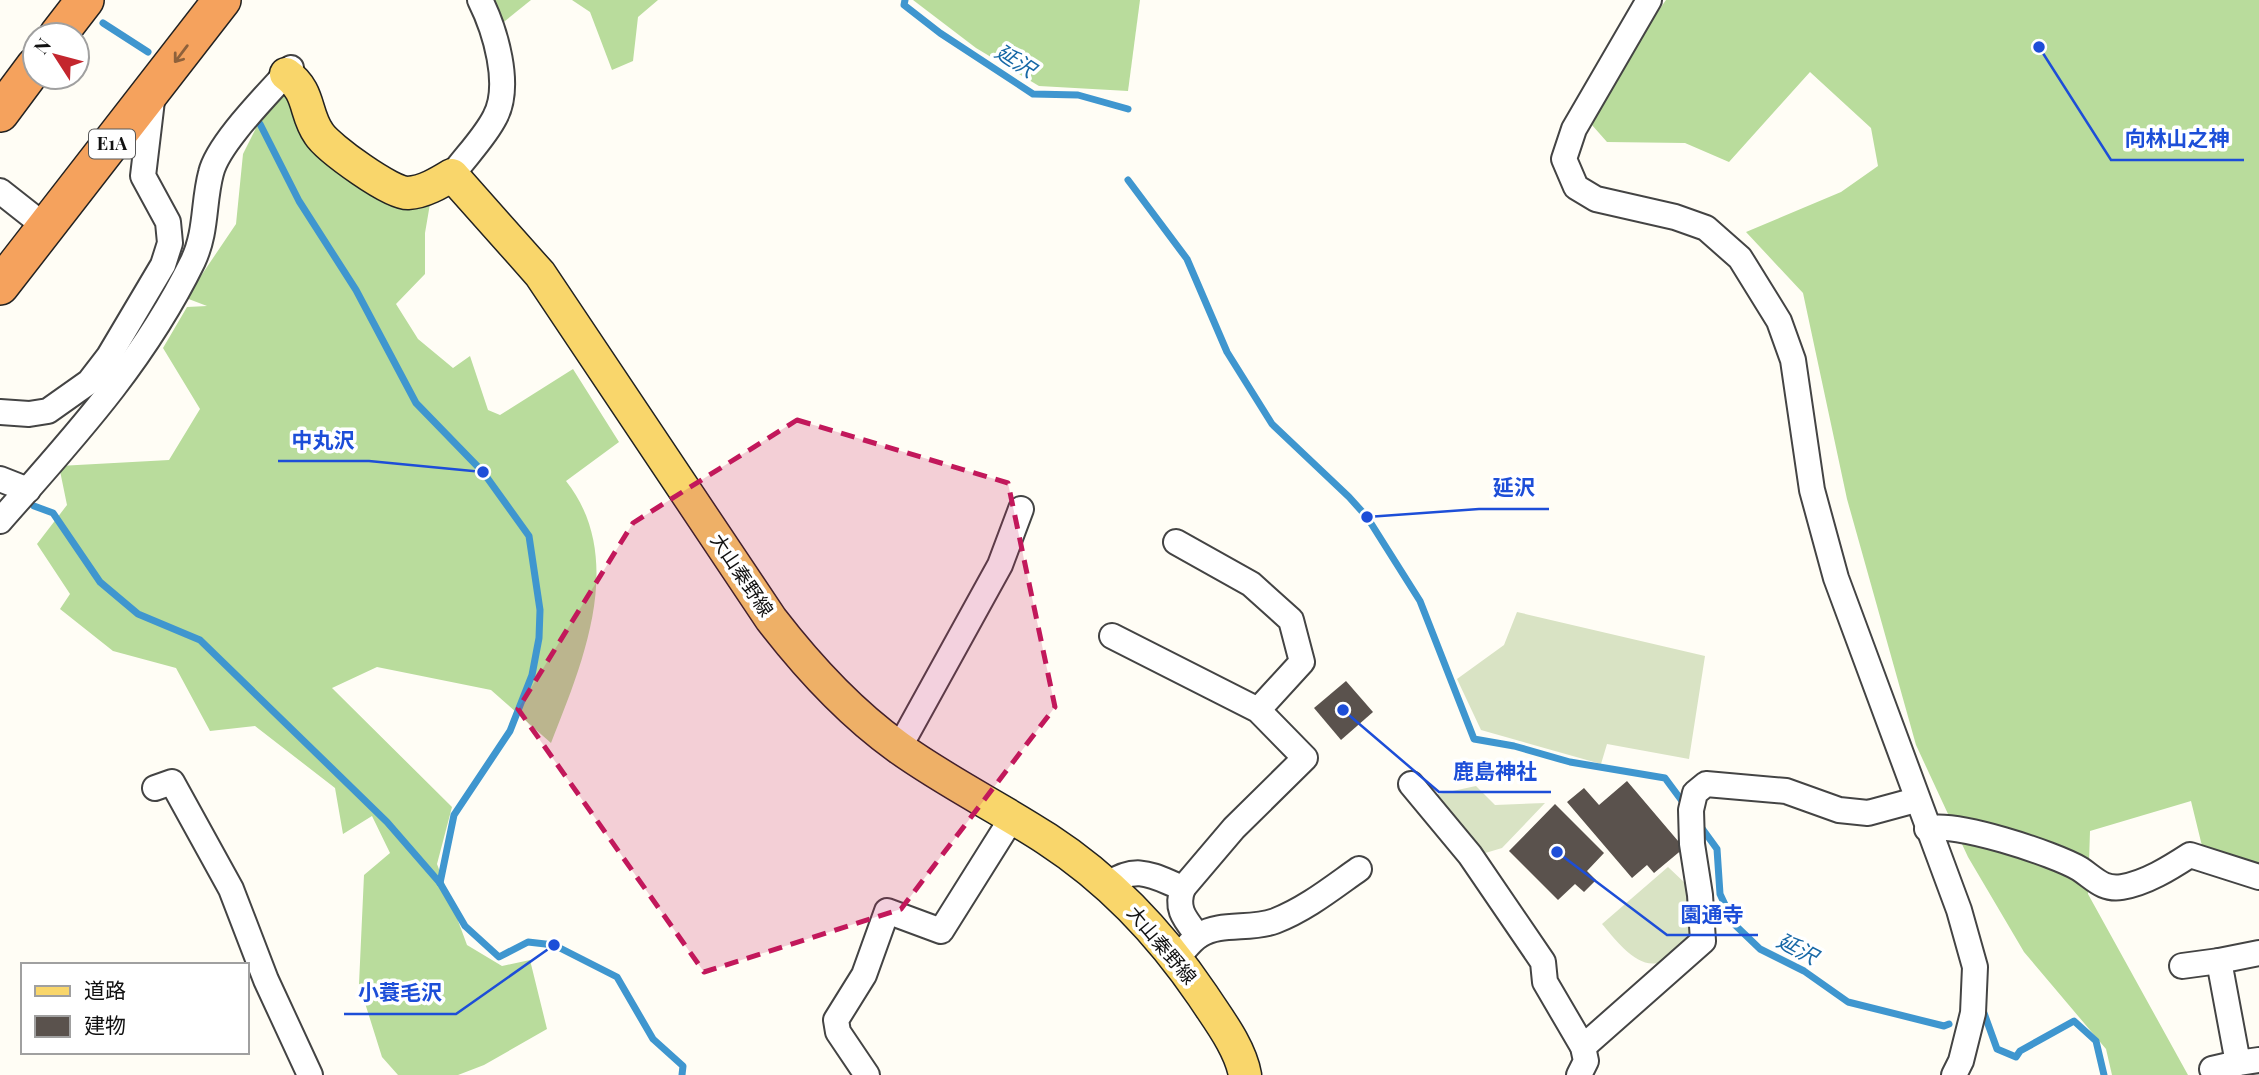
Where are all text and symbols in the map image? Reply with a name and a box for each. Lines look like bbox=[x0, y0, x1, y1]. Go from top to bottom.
north arrow bbox=[21, 21, 91, 91]
text: N bbox=[27, 32, 56, 59]
water label: 延沢 bbox=[991, 36, 1044, 84]
one-way arrow bbox=[173, 45, 188, 63]
callout: 向林山之神 bbox=[2111, 118, 2244, 160]
text: 向林山之神 bbox=[2125, 123, 2230, 151]
road number: E1A bbox=[89, 130, 135, 159]
callout: 中丸沢 bbox=[278, 419, 369, 461]
text: 中丸沢 bbox=[292, 425, 355, 453]
callout: 延沢 bbox=[1479, 467, 1549, 509]
text: 延沢 bbox=[1493, 472, 1535, 500]
street label: 大山秦野線 bbox=[705, 528, 780, 621]
callout: 鹿島神社 bbox=[1439, 750, 1551, 792]
text: 鹿島神社 bbox=[1453, 756, 1537, 784]
callout: 園通寺 bbox=[1667, 893, 1758, 935]
text: 園通寺 bbox=[1681, 899, 1744, 927]
street label: 大山秦野線 bbox=[1122, 900, 1203, 989]
water label: 延沢 bbox=[1773, 925, 1826, 971]
legend bbox=[21, 963, 248, 1054]
callout: 小蓑毛沢 bbox=[344, 972, 456, 1014]
text: 道路 bbox=[84, 975, 126, 1003]
text: 小蓑毛沢 bbox=[358, 977, 442, 1005]
text: 建物 bbox=[84, 1010, 126, 1038]

